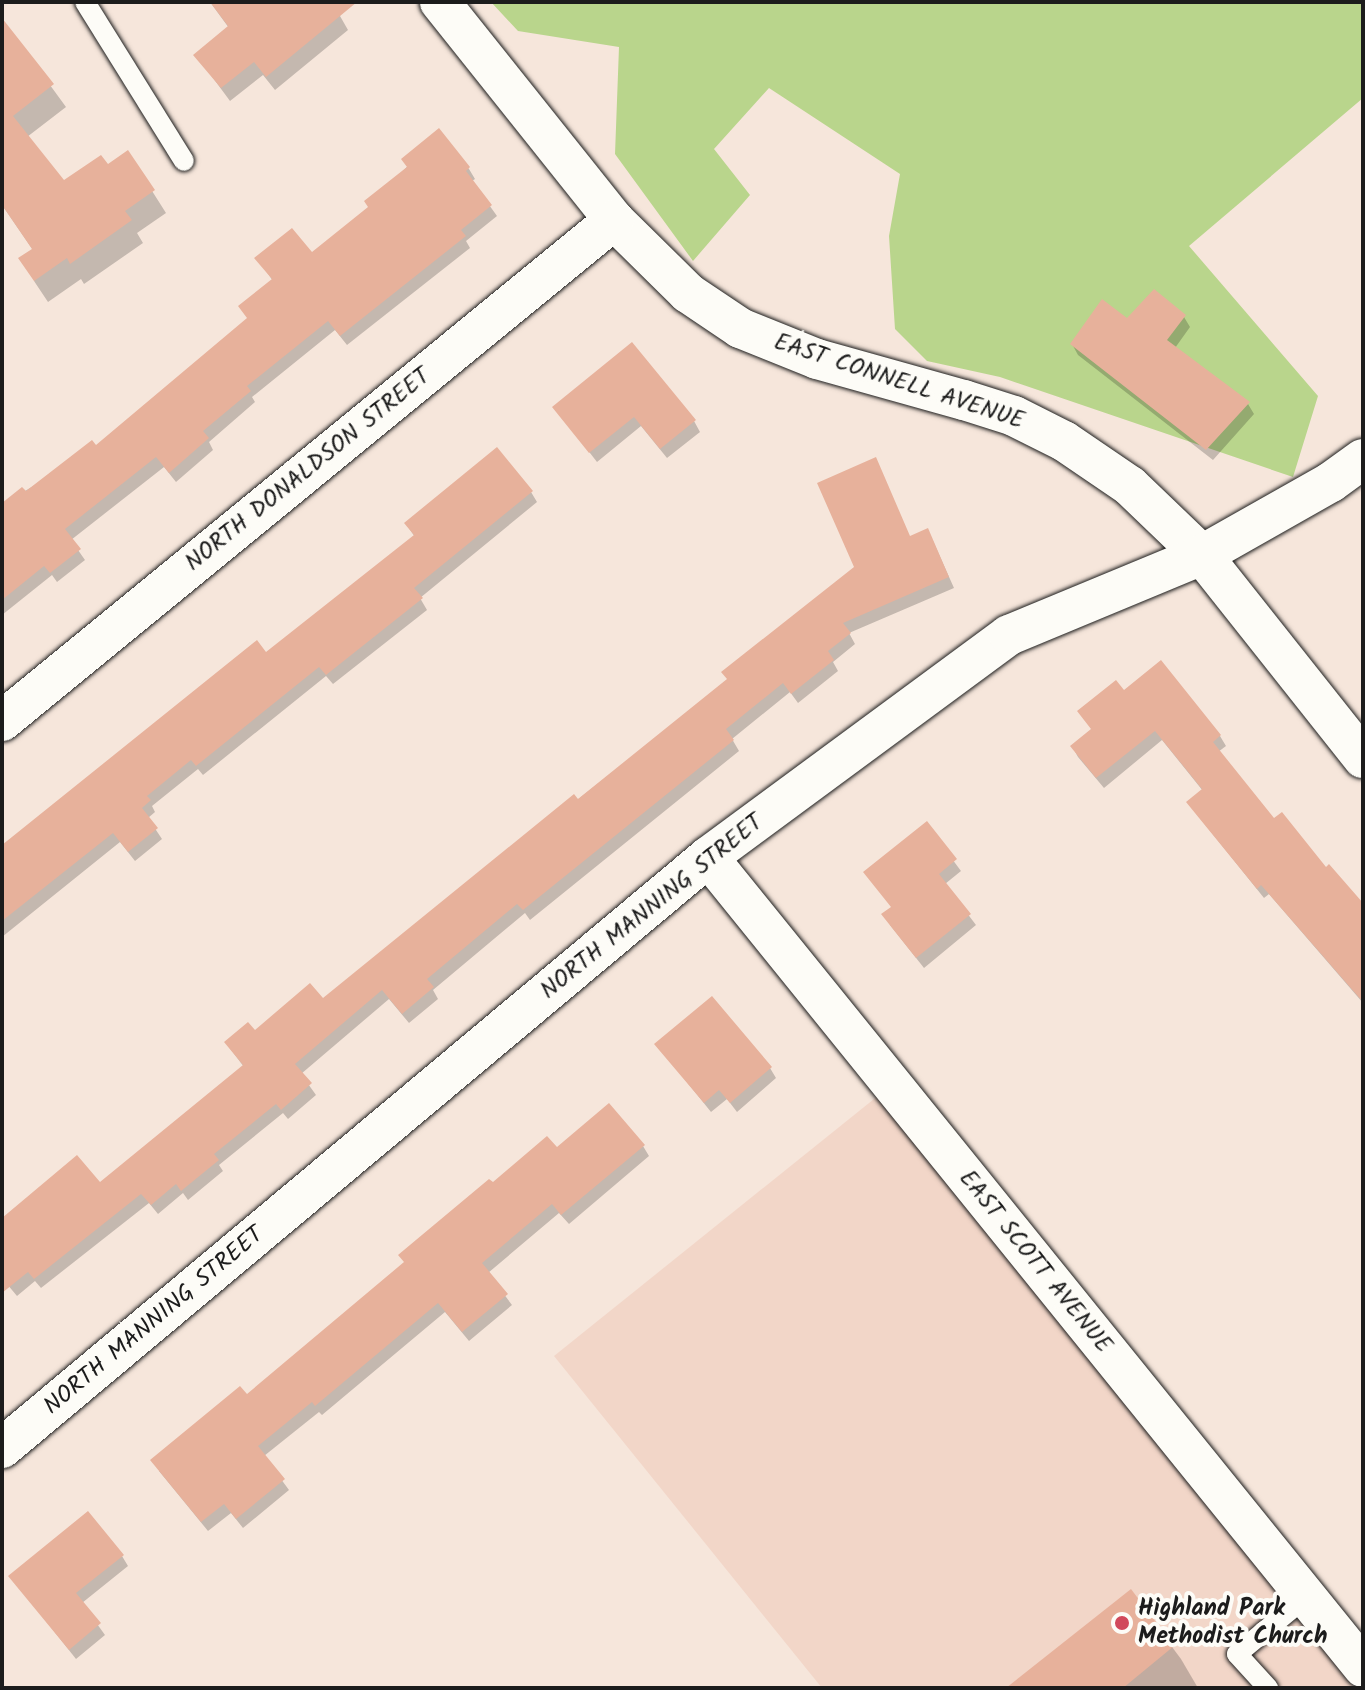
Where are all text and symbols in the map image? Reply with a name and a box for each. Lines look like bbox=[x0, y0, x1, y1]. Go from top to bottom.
street label: EAST CONNELL AVENUE bbox=[770, 328, 1028, 436]
street label: NORTH DONALDSON STREET bbox=[180, 362, 436, 578]
street label: NORTH MANNING STREET bbox=[535, 808, 769, 1006]
street label: EAST SCOTT AVENUE bbox=[952, 1165, 1118, 1359]
street label: NORTH MANNING STREET bbox=[38, 1221, 270, 1421]
place label: Highland Park Methodist Church bbox=[1138, 1595, 1328, 1651]
marker: Highland Park Methodist Church bbox=[1113, 1614, 1131, 1632]

